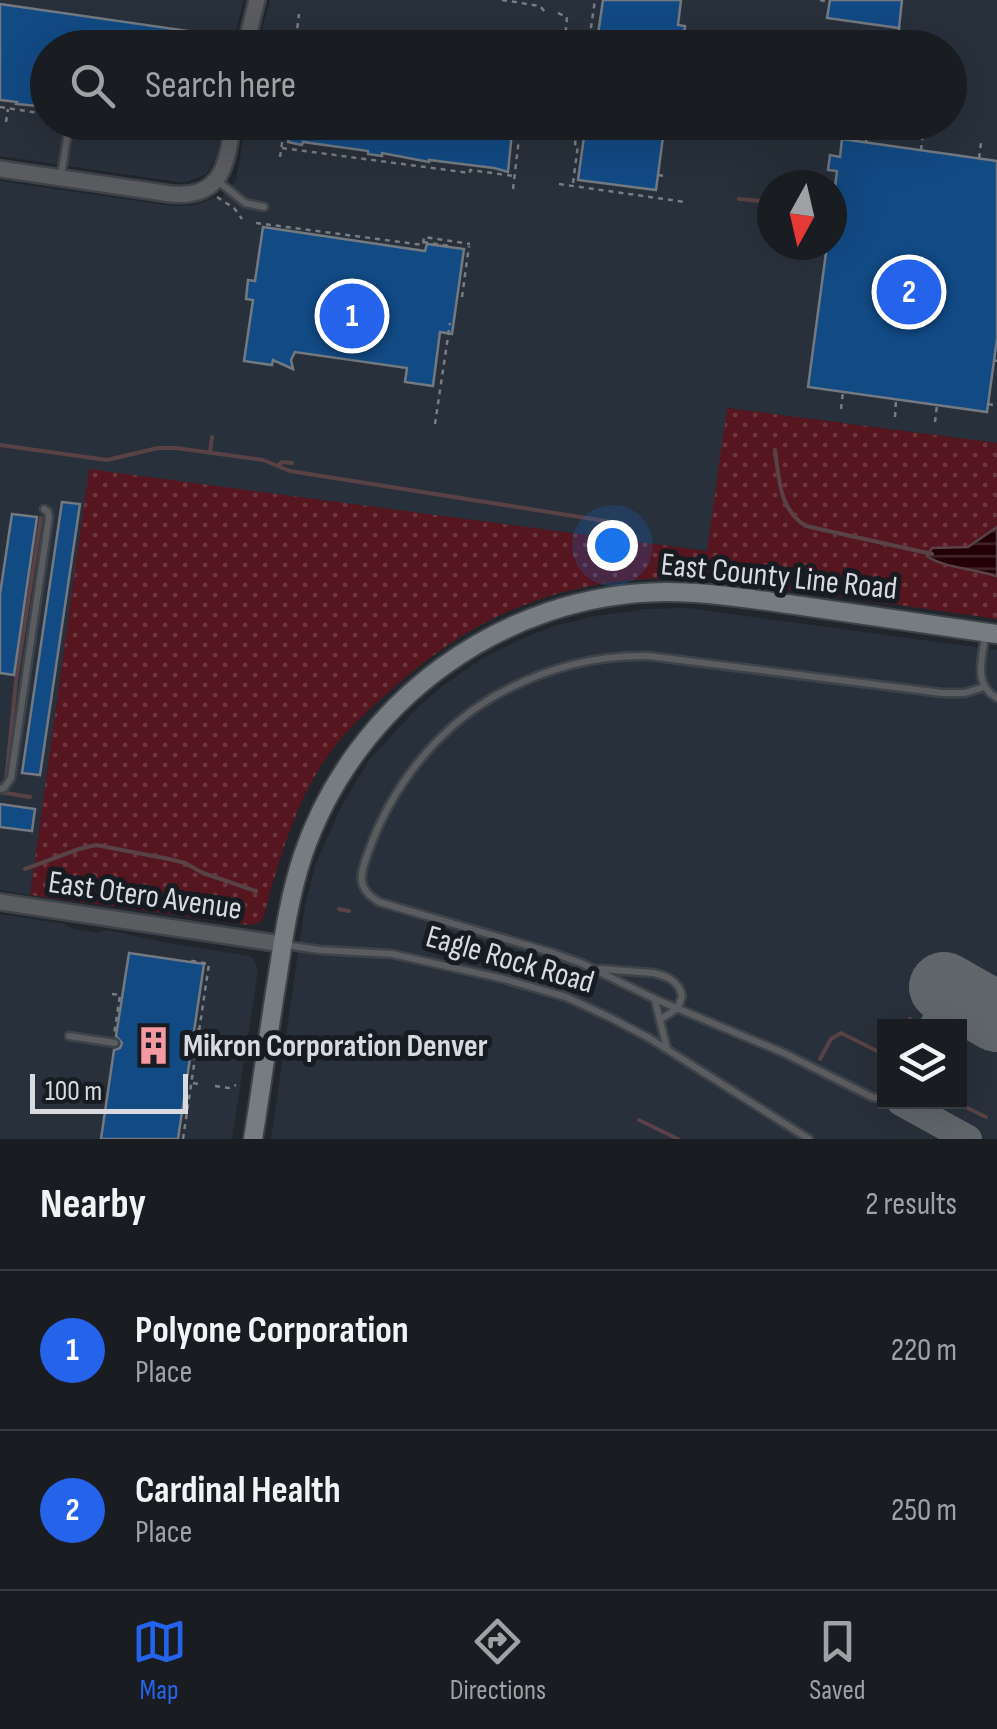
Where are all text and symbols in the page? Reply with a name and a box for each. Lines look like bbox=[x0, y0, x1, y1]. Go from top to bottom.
search box bbox=[30, 30, 967, 140]
icon: search bbox=[65, 58, 120, 113]
text: Search here bbox=[145, 63, 296, 108]
north arrow bbox=[757, 170, 847, 260]
pin: 2 bbox=[876, 254, 942, 330]
pin: 1 bbox=[320, 278, 384, 354]
your location bbox=[587, 520, 638, 571]
street label: East County Line Road bbox=[659, 545, 899, 609]
street label: East Otero Avenue bbox=[46, 863, 244, 929]
street label: Eagle Rock Road bbox=[422, 917, 598, 1003]
map controls bbox=[877, 1019, 967, 1109]
button: layers bbox=[877, 1019, 967, 1109]
building icon: Mikron Corporation Denver bbox=[132, 1025, 174, 1067]
place label: Mikron Corporation Denver bbox=[183, 1027, 488, 1066]
scale bar bbox=[30, 1069, 188, 1114]
text: 100 m bbox=[45, 1075, 102, 1108]
text: Nearby bbox=[40, 1179, 146, 1230]
text: 2 results bbox=[865, 1185, 957, 1224]
text: Polyone Corporation bbox=[135, 1308, 409, 1353]
text: 1 bbox=[66, 1331, 79, 1370]
text: 220 m bbox=[891, 1331, 957, 1370]
text: Place bbox=[135, 1353, 192, 1392]
text: Cardinal Health bbox=[135, 1468, 341, 1513]
text: 2 bbox=[65, 1491, 80, 1530]
text: 250 m bbox=[891, 1491, 957, 1530]
text: Place bbox=[135, 1513, 192, 1552]
tab: Map bbox=[132, 1614, 187, 1707]
tab: Directions bbox=[450, 1614, 546, 1707]
tab: Saved bbox=[809, 1614, 865, 1707]

